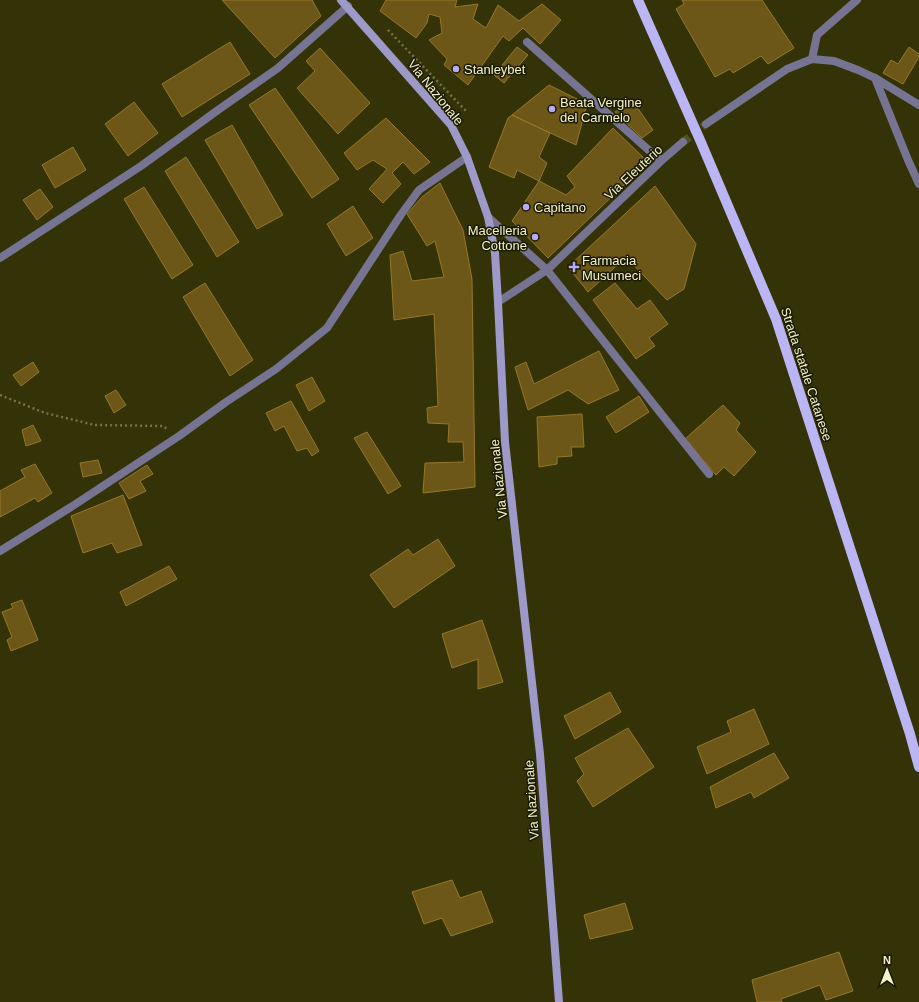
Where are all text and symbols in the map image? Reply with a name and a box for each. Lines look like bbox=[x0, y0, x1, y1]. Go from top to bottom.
street label: Via Nazionale bbox=[405, 57, 467, 128]
place label: Stanleybet bbox=[464, 62, 526, 77]
marker: Stanleybet bbox=[451, 64, 461, 74]
place label: Beata Vergine del Carmelo bbox=[560, 95, 642, 125]
marker: Beata Vergine del Carmelo bbox=[547, 104, 557, 114]
street label: Via Eleuterio bbox=[601, 142, 665, 203]
place label: Capitano bbox=[534, 200, 586, 215]
marker: Capitano bbox=[521, 202, 531, 212]
place label: Macelleria Cottone bbox=[468, 223, 528, 253]
marker: Macelleria Cottone bbox=[530, 232, 540, 242]
place label: Farmacia Musumeci bbox=[582, 253, 641, 283]
marker: Farmacia Musumeci bbox=[569, 262, 579, 272]
street label: Strada statale Catanese bbox=[778, 306, 835, 443]
street label: Via Nazionale bbox=[487, 438, 510, 520]
street label: Via Nazionale bbox=[521, 760, 542, 840]
north arrow bbox=[867, 950, 907, 990]
text: N bbox=[883, 954, 891, 966]

